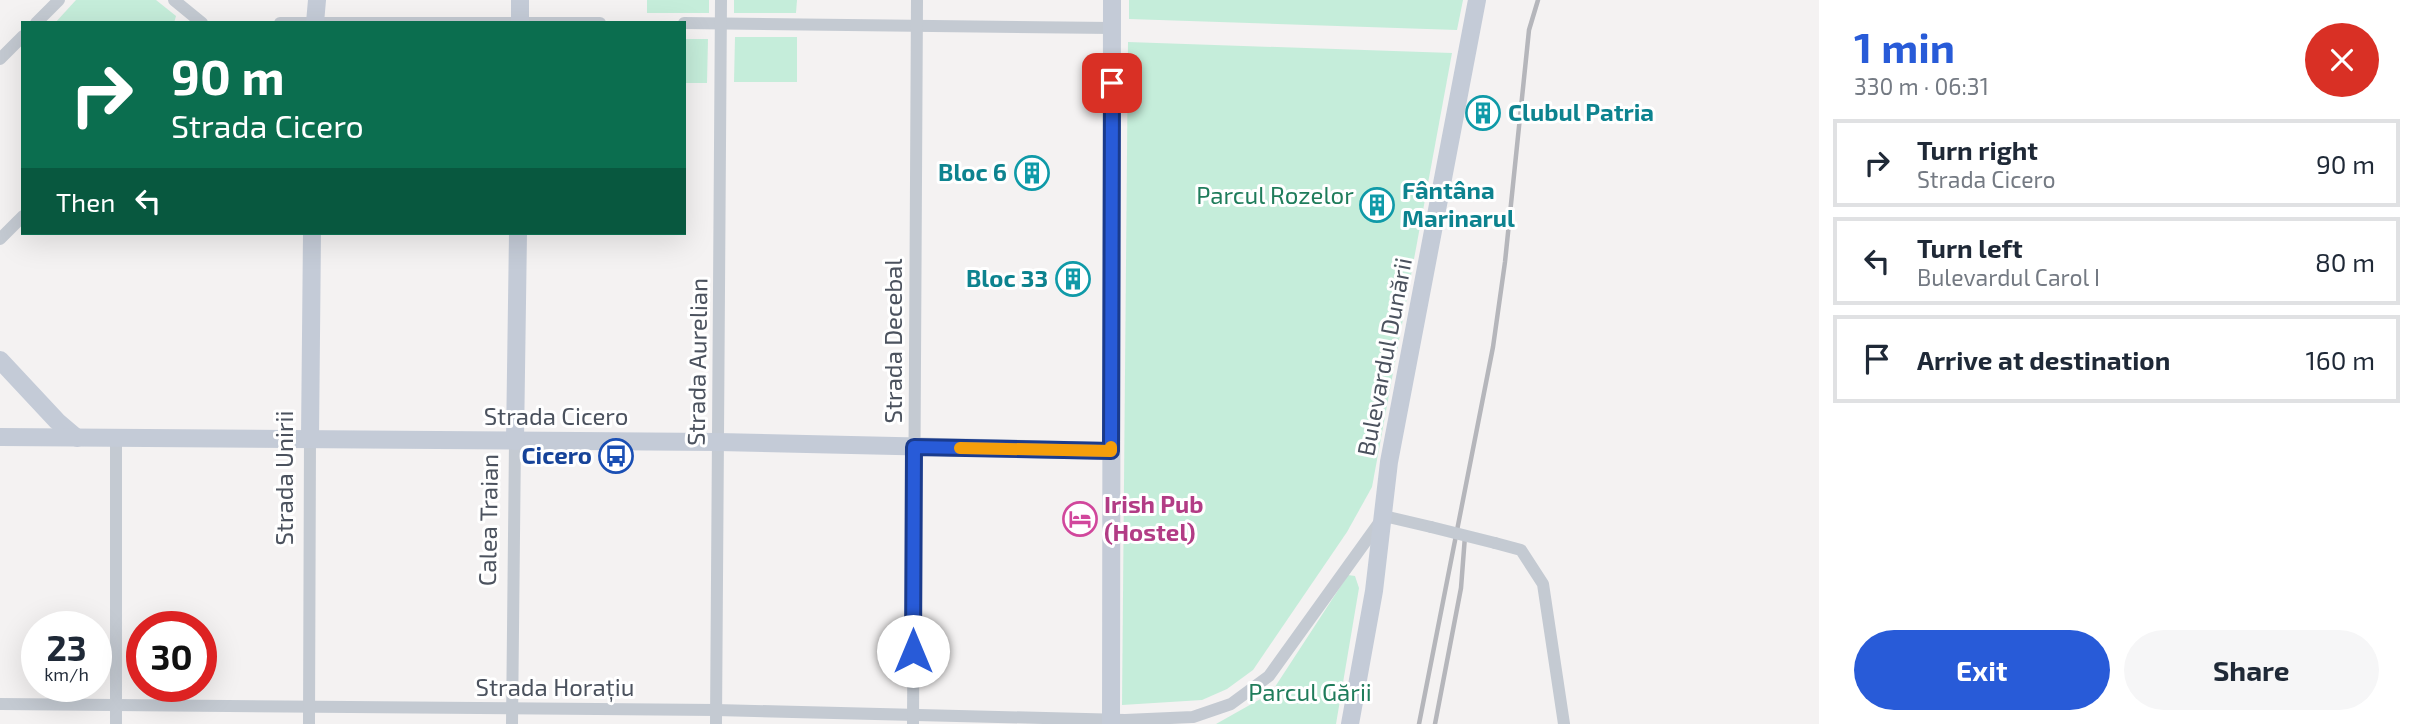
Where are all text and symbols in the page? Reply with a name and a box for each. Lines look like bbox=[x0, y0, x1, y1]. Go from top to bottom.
text: 1 min bbox=[1854, 21, 1955, 71]
button: close bbox=[2305, 23, 2379, 97]
text: 90 m bbox=[171, 46, 285, 105]
icon: right bbox=[56, 49, 147, 140]
pin bbox=[1082, 53, 1142, 113]
icon: arrive bbox=[1093, 64, 1131, 102]
text: 330 m · 06:31 bbox=[1854, 72, 1989, 100]
building icon: Clubul Patria bbox=[1464, 94, 1502, 132]
place label: Clubul Patria bbox=[1508, 97, 1654, 126]
text: Strada Cicero bbox=[171, 106, 364, 144]
text: Turn right bbox=[1917, 134, 2038, 165]
icon: right bbox=[1858, 144, 1896, 182]
text: 90 m bbox=[2316, 148, 2375, 179]
building icon: Bloc 6 bbox=[1013, 154, 1051, 192]
place label: Bloc 6 bbox=[938, 157, 1007, 186]
text: Strada Cicero bbox=[1917, 165, 2056, 193]
place label: Fântâna Marinarul bbox=[1402, 175, 1515, 232]
park label: Parcul Rozelor bbox=[1196, 180, 1354, 209]
icon: left bbox=[129, 182, 167, 220]
text: Then bbox=[56, 186, 115, 217]
building icon: Fântâna Marinarul bbox=[1358, 186, 1396, 224]
text: Turn left bbox=[1917, 232, 2023, 263]
icon: left bbox=[1858, 242, 1896, 280]
text: 80 m bbox=[2315, 246, 2375, 277]
street label: Bulevardul Dunării bbox=[1350, 255, 1417, 458]
street label: Strada Decebal bbox=[878, 259, 907, 423]
building icon: Bloc 33 bbox=[1054, 260, 1092, 298]
place label: Bloc 33 bbox=[966, 263, 1048, 292]
text: Bulevardul Carol I bbox=[1917, 263, 2100, 291]
street label: Strada Aurelian bbox=[681, 278, 712, 446]
icon: arrive bbox=[1858, 340, 1896, 378]
text: Arrive at destination bbox=[1917, 344, 2170, 375]
text: 160 m bbox=[2306, 344, 2375, 375]
street label: Strada Cicero bbox=[484, 401, 628, 430]
street label: Strada Unirii bbox=[269, 411, 298, 545]
bus stop icon: Cicero bbox=[597, 437, 635, 475]
place label: Cicero bbox=[521, 440, 592, 469]
street label: Calea Traian bbox=[472, 454, 503, 586]
place label: Irish Pub (Hostel) bbox=[1104, 489, 1204, 546]
hotel icon: Irish Pub (Hostel) bbox=[1061, 500, 1099, 538]
speed limit sign: 30 bbox=[126, 611, 217, 702]
position arrow bbox=[876, 614, 950, 688]
text: 23 bbox=[46, 626, 87, 668]
button: Exit bbox=[1854, 630, 2110, 710]
button: Share bbox=[2124, 630, 2379, 710]
text: km/h bbox=[44, 663, 89, 685]
street label: Strada Horațiu bbox=[476, 672, 634, 703]
park label: Parcul Gării bbox=[1248, 677, 1372, 706]

